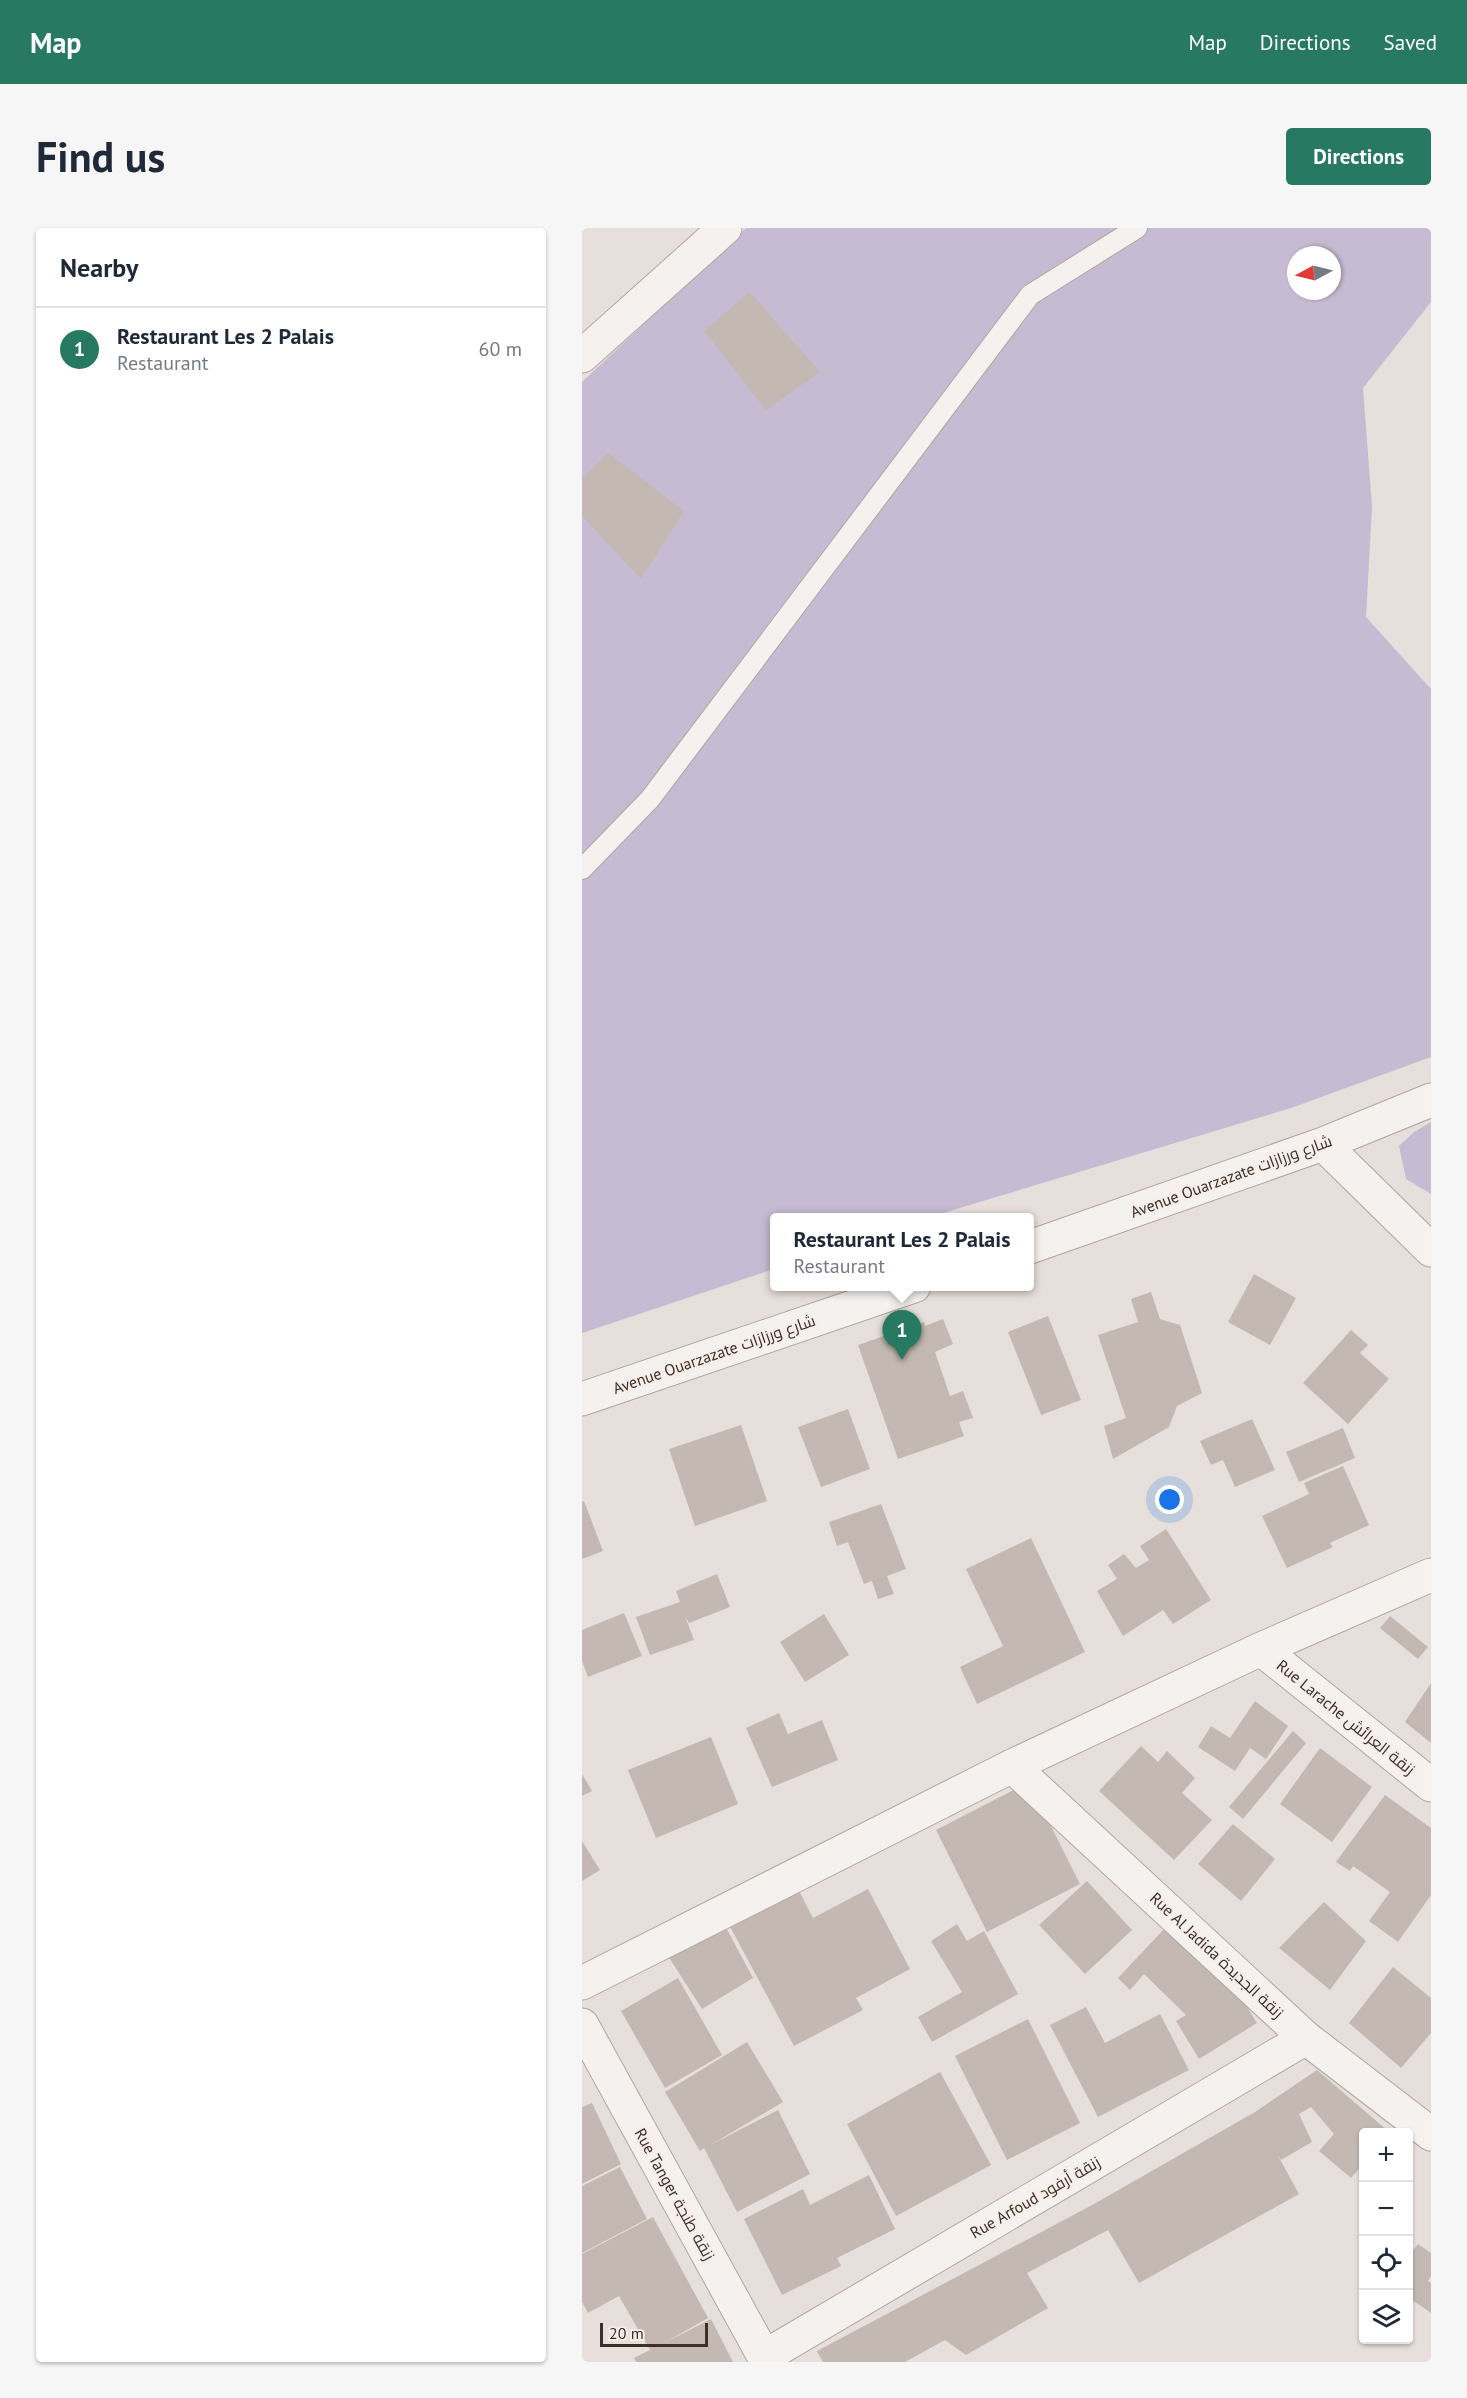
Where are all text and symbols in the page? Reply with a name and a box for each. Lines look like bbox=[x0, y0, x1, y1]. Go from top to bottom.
text: Map bbox=[30, 24, 81, 61]
text: Map bbox=[1188, 29, 1227, 56]
text: Directions bbox=[1260, 29, 1351, 56]
text: Saved bbox=[1384, 29, 1437, 56]
button: Directions bbox=[1286, 128, 1431, 185]
text: Find us bbox=[36, 129, 165, 184]
north arrow bbox=[1287, 246, 1341, 300]
text: Nearby bbox=[60, 251, 138, 284]
text: Restaurant Les 2 Palais bbox=[117, 322, 334, 350]
text: 1 bbox=[74, 336, 85, 362]
text: 60 m bbox=[479, 336, 522, 362]
text: Restaurant bbox=[117, 350, 208, 376]
street label: Avenue Ouarzazate شارع ورزازات bbox=[1128, 1130, 1335, 1224]
popup bbox=[770, 1213, 1034, 1291]
text: Restaurant Les 2 Palais bbox=[794, 1225, 1011, 1253]
text: Restaurant bbox=[794, 1253, 885, 1279]
street label: Avenue Ouarzazate شارع ورزازات bbox=[610, 1310, 819, 1400]
pin: 1 bbox=[882, 1310, 922, 1360]
your location bbox=[1155, 1485, 1184, 1514]
street label: Rue Larache زنقة العرائش bbox=[1272, 1655, 1419, 1780]
street label: Rue Al Jadida زنقة الجديدة bbox=[1146, 1888, 1288, 2022]
street label: Rue Tanger زنقة طنجة bbox=[630, 2124, 720, 2264]
map controls bbox=[1359, 2128, 1413, 2344]
button: + bbox=[1359, 2128, 1413, 2182]
street label: Rue Arfoud زنقة أرفود bbox=[966, 2152, 1104, 2242]
button: − bbox=[1359, 2182, 1413, 2236]
button: locate bbox=[1359, 2236, 1413, 2290]
button: layers bbox=[1359, 2290, 1413, 2344]
scale bar bbox=[600, 2320, 708, 2348]
text: 20 m bbox=[609, 2323, 644, 2343]

